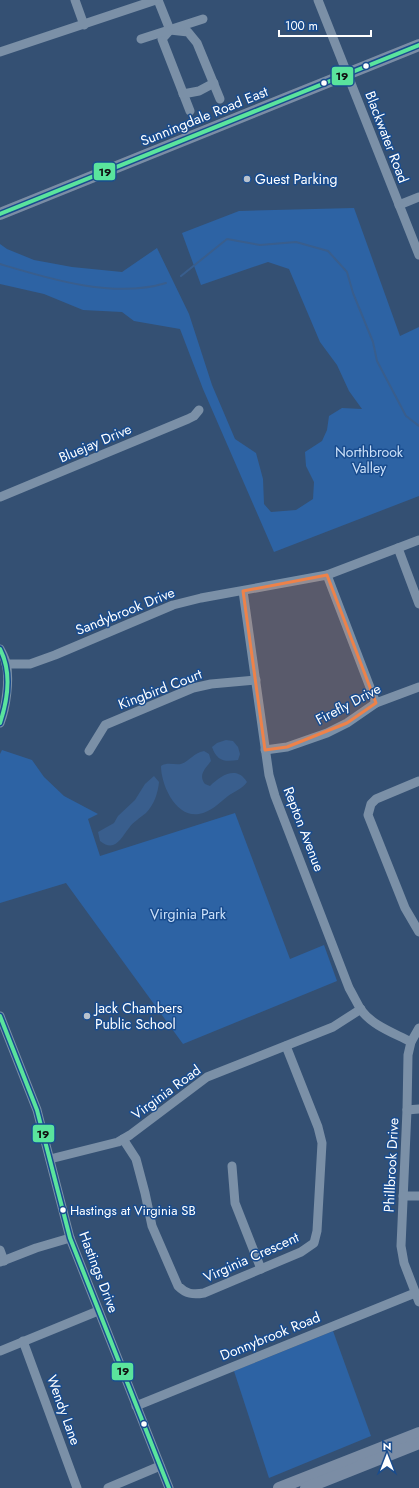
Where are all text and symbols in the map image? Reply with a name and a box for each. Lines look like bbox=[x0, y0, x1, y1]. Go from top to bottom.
scale bar bbox=[279, 12, 371, 38]
text: 100 m bbox=[285, 17, 318, 35]
unlabelled marker bbox=[361, 61, 371, 71]
line badge: 19 bbox=[331, 66, 354, 86]
text: 19 bbox=[336, 68, 348, 84]
unlabelled marker bbox=[319, 78, 329, 88]
street label: Sunningdale Road East bbox=[137, 81, 271, 151]
street label: Blackwater Road bbox=[360, 88, 414, 186]
line badge: 19 bbox=[93, 162, 116, 181]
text: 19 bbox=[99, 164, 111, 180]
place label: Guest Parking bbox=[255, 169, 338, 189]
marker: Guest Parking bbox=[242, 174, 252, 184]
street label: Bluejay Drive bbox=[56, 419, 134, 467]
park label: Northbrook Valley bbox=[335, 442, 404, 478]
street label: Sandybrook Drive bbox=[72, 582, 178, 640]
street label: Kingbird Court bbox=[115, 664, 205, 714]
street label: Firefly Drive bbox=[312, 678, 384, 730]
street label: Repton Avenue bbox=[279, 784, 329, 874]
park label: Virginia Park bbox=[150, 904, 227, 924]
place label: Jack Chambers Public School bbox=[93, 998, 183, 1034]
marker: Jack Chambers Public School bbox=[82, 1011, 92, 1021]
street label: Virginia Road bbox=[127, 1060, 205, 1124]
street label: Phillbrook Drive bbox=[379, 1117, 403, 1213]
line badge: 19 bbox=[32, 1124, 55, 1143]
text: 19 bbox=[37, 1126, 49, 1142]
place label: Hastings at Virginia SB bbox=[70, 1201, 196, 1220]
marker: Hastings at Virginia SB bbox=[58, 1205, 68, 1215]
street label: Virginia Crescent bbox=[200, 1227, 303, 1287]
street label: Hastings Drive bbox=[74, 1228, 124, 1316]
street label: Donnybrook Road bbox=[217, 1307, 323, 1365]
line badge: 19 bbox=[111, 1362, 134, 1381]
text: 19 bbox=[117, 1363, 129, 1379]
street label: Wendy Lane bbox=[42, 1372, 86, 1448]
unlabelled marker bbox=[139, 1419, 149, 1429]
north arrow bbox=[367, 1436, 407, 1476]
text: N bbox=[383, 1438, 391, 1454]

